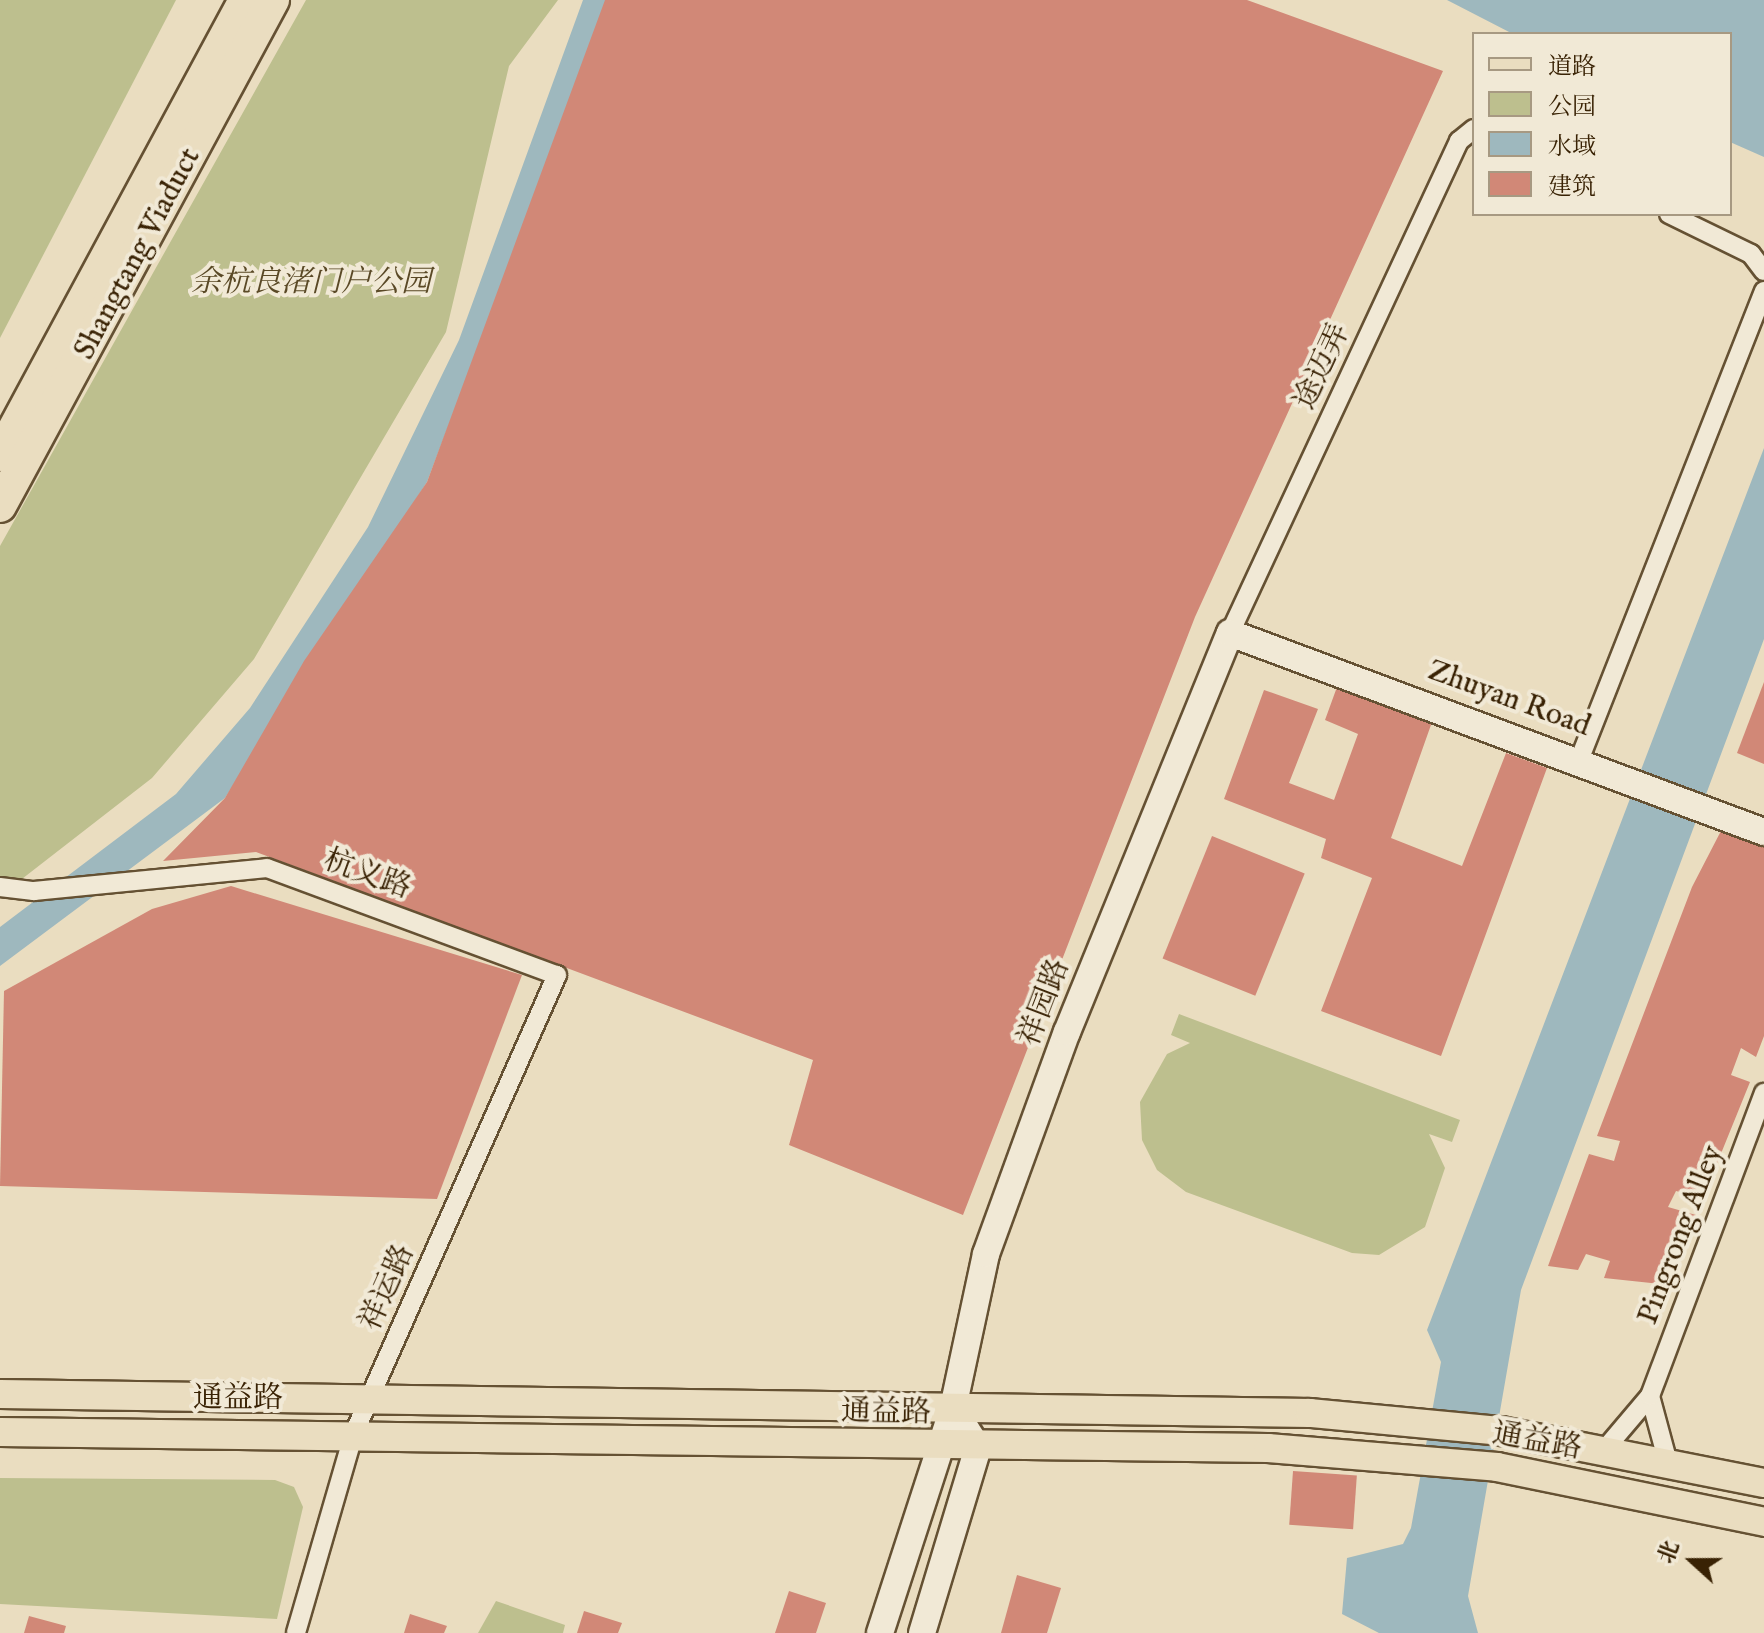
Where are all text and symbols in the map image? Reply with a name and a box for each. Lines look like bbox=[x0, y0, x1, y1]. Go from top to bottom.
legend bbox=[1472, 32, 1732, 216]
text: 道路 bbox=[1548, 52, 1596, 83]
text: 公园 bbox=[1548, 92, 1596, 123]
text: 水域 bbox=[1548, 132, 1596, 163]
street label: Shangtang Viaduct bbox=[67, 142, 209, 366]
text: 建筑 bbox=[1548, 172, 1596, 203]
park label: 余杭良渚门户公园 bbox=[191, 265, 431, 301]
street label: 途迈弄 bbox=[1288, 319, 1358, 415]
street label: Zhuyan Road bbox=[1423, 653, 1595, 745]
street label: 杭义路 bbox=[319, 843, 415, 907]
street label: 祥园路 bbox=[1012, 955, 1078, 1051]
street label: Pingrong Alley bbox=[1630, 1141, 1732, 1329]
street label: 祥运路 bbox=[353, 1240, 423, 1336]
street label: 通益路 bbox=[193, 1381, 283, 1417]
street label: 通益路 bbox=[841, 1394, 931, 1432]
street label: 通益路 bbox=[1490, 1416, 1584, 1468]
north arrow bbox=[1652, 1521, 1732, 1601]
text: 北 bbox=[1653, 1537, 1687, 1568]

